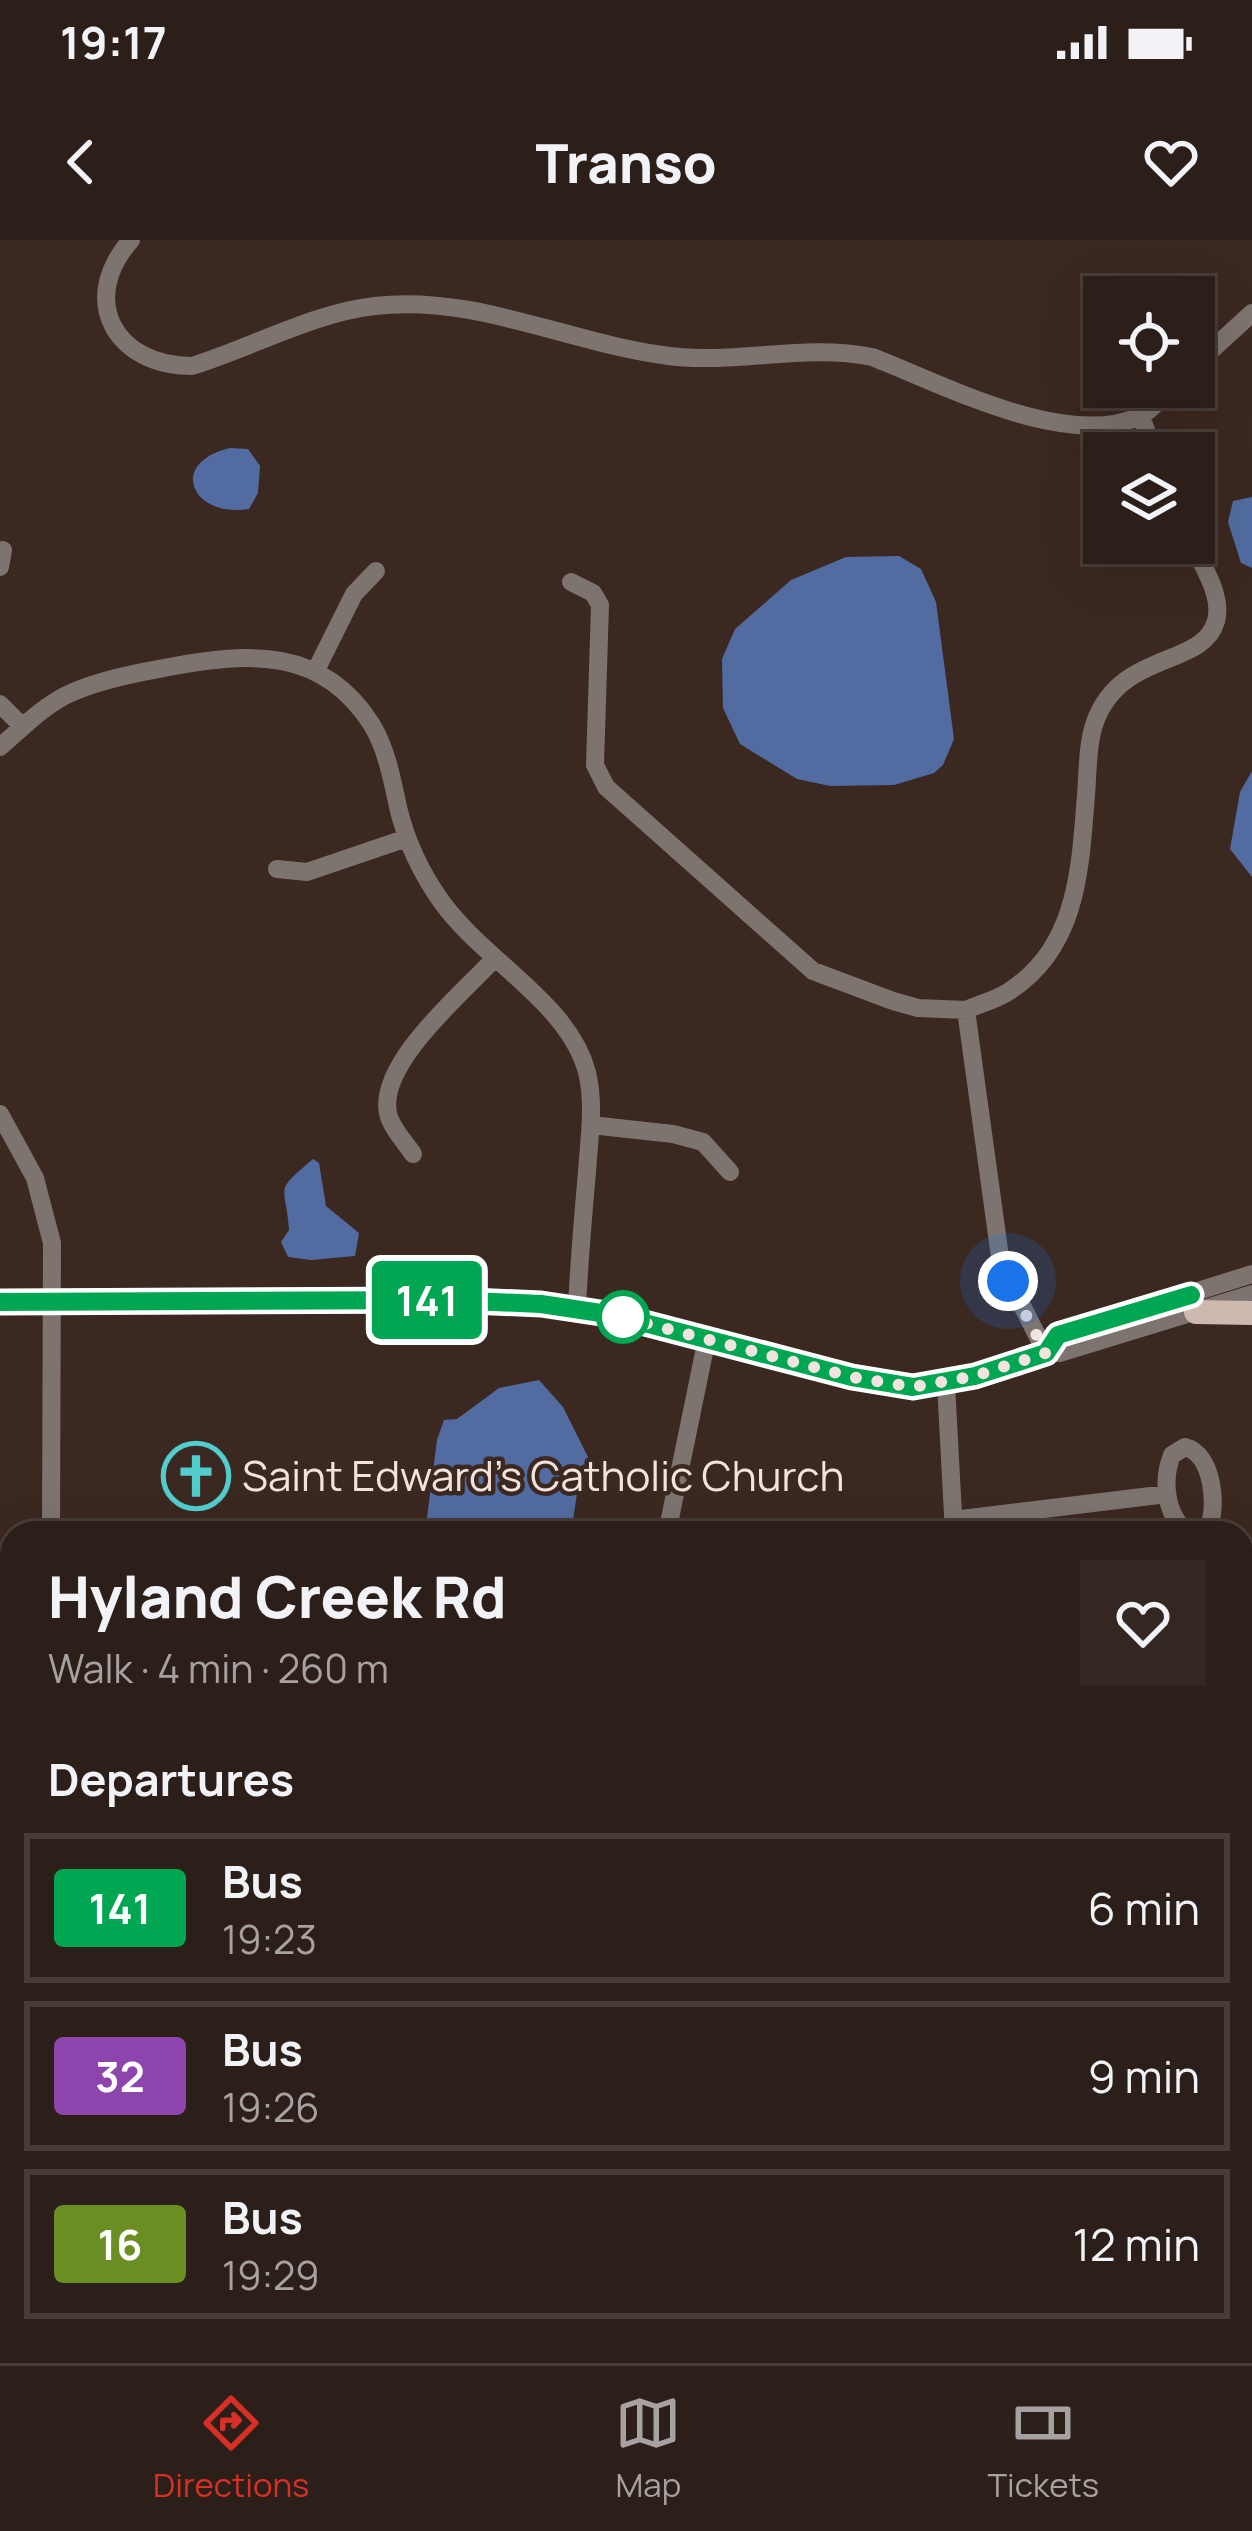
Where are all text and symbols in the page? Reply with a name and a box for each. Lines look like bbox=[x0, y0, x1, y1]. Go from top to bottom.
text: 19:17 bbox=[60, 11, 167, 73]
text: Transo bbox=[535, 125, 717, 199]
icon: back bbox=[48, 129, 114, 195]
icon: heart bbox=[1138, 129, 1204, 195]
map controls bbox=[1083, 276, 1215, 564]
button: locate bbox=[1083, 276, 1215, 408]
button: layers bbox=[1083, 432, 1215, 564]
your location bbox=[978, 1251, 1038, 1311]
line badge: 141 bbox=[358, 1261, 496, 1339]
text: 141 bbox=[396, 1271, 458, 1329]
unlabelled marker bbox=[598, 1292, 648, 1342]
church icon: Saint Edward's Catholic Church bbox=[161, 1441, 231, 1511]
place label: Saint Edward's Catholic Church bbox=[242, 1446, 844, 1504]
text: Hyland Creek Rd bbox=[48, 1557, 507, 1635]
button: heart bbox=[1080, 1560, 1206, 1686]
text: Walk · 4 min · 260 m bbox=[48, 1641, 389, 1695]
text: Departures bbox=[48, 1748, 294, 1810]
text: Bus bbox=[222, 1850, 303, 1912]
text: 6 min bbox=[1088, 1877, 1200, 1939]
text: 141 bbox=[89, 1879, 151, 1937]
text: 19:23 bbox=[222, 1912, 317, 1966]
text: Bus bbox=[222, 2018, 303, 2080]
text: 9 min bbox=[1088, 2045, 1200, 2107]
text: 32 bbox=[95, 2047, 145, 2105]
text: 19:26 bbox=[222, 2080, 320, 2134]
text: Bus bbox=[222, 2186, 303, 2248]
text: 12 min bbox=[1072, 2213, 1200, 2275]
text: 16 bbox=[98, 2215, 142, 2273]
text: 19:29 bbox=[222, 2248, 320, 2302]
tab: Directions bbox=[153, 2390, 309, 2507]
tab: Map bbox=[615, 2390, 681, 2507]
tab: Tickets bbox=[987, 2390, 1099, 2507]

